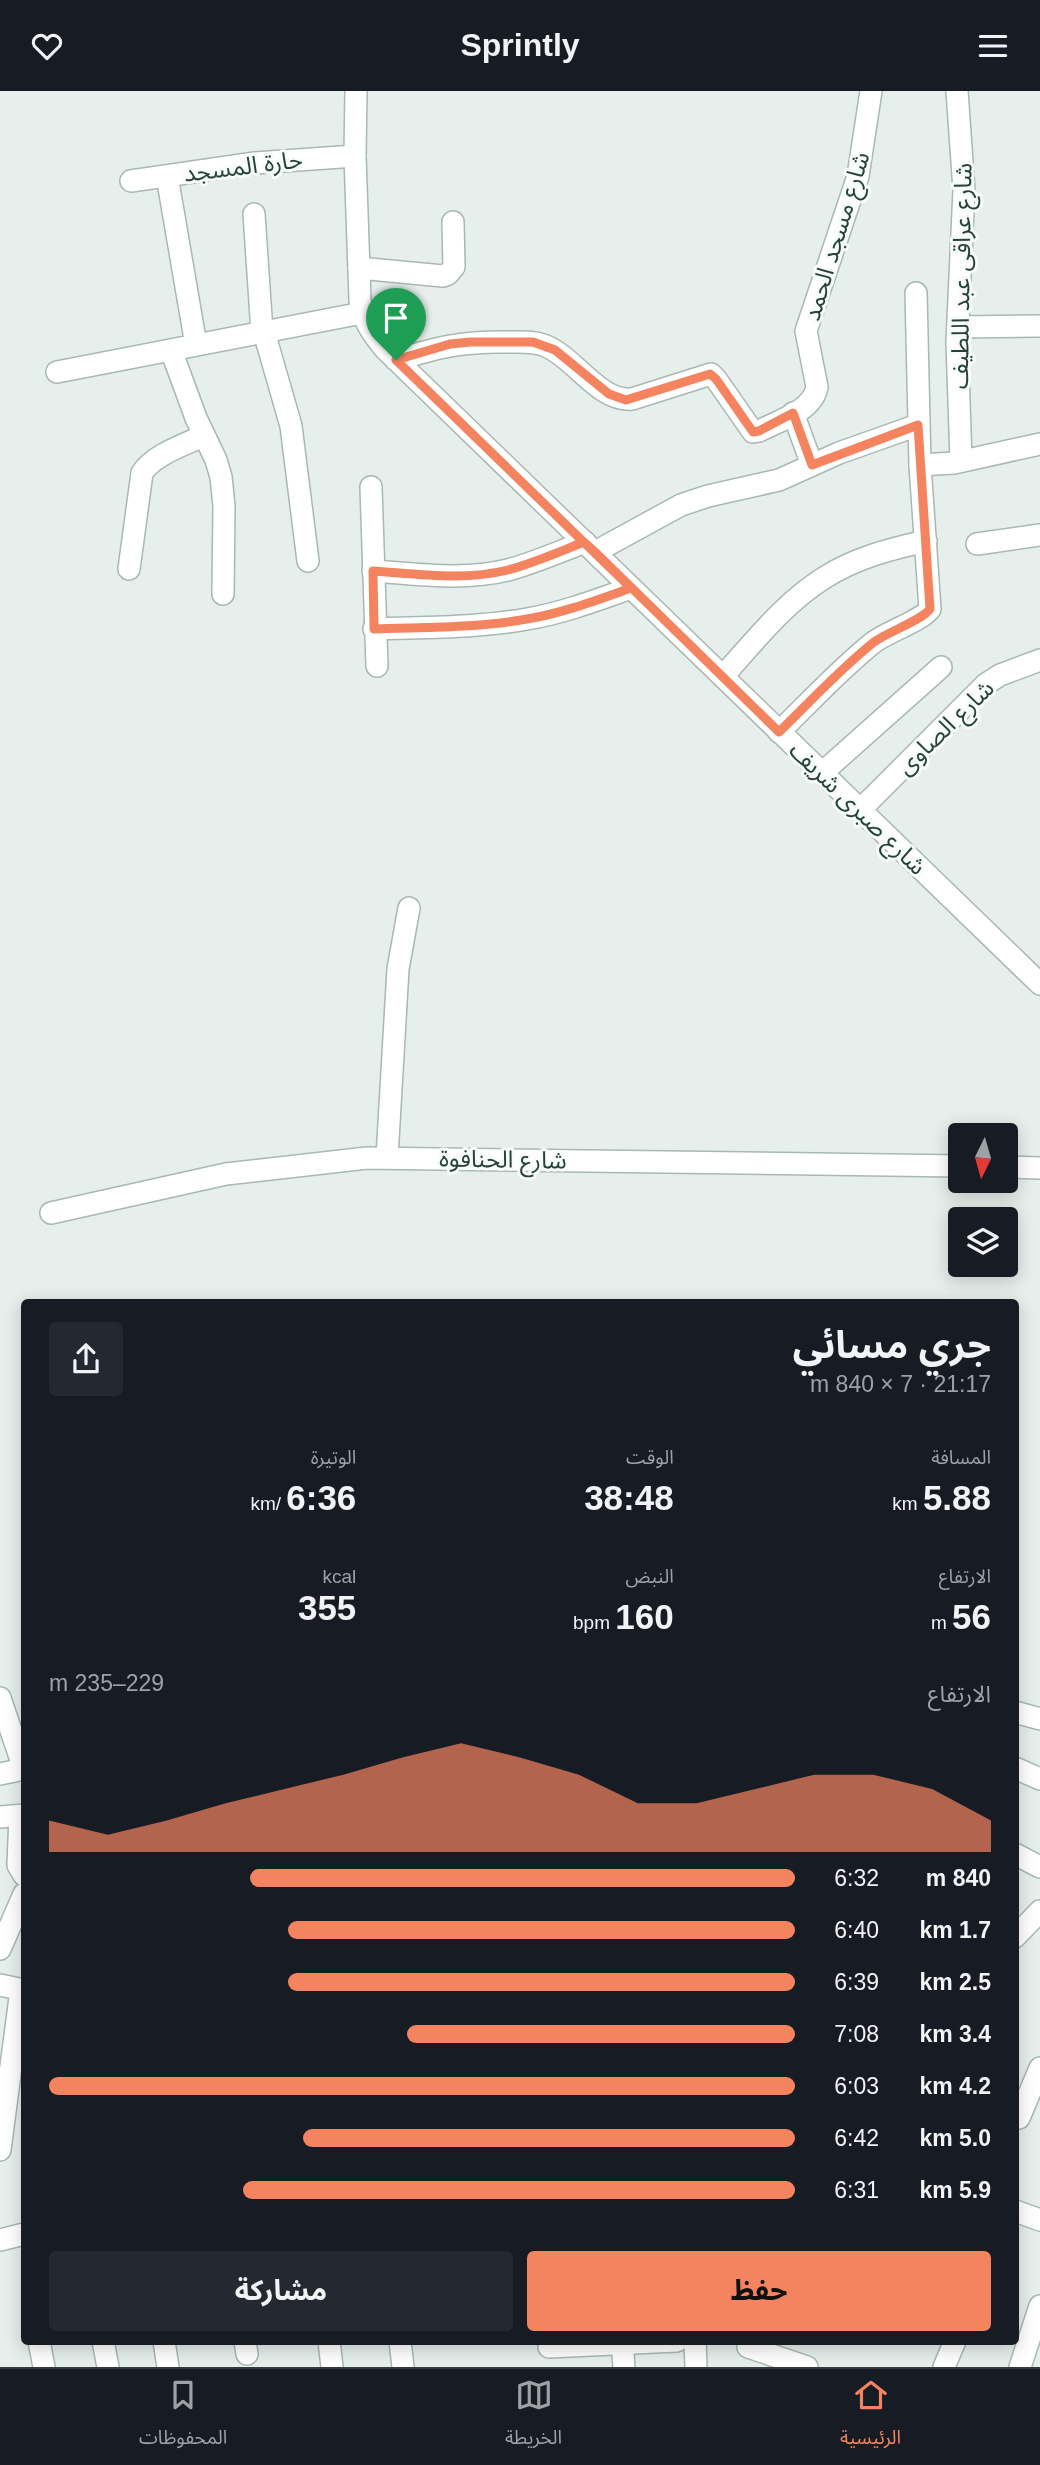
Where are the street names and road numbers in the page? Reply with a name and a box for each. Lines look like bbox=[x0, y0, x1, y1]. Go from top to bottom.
street label: حارة المسجد bbox=[182, 145, 304, 188]
street label: شارع مسجد الحمد bbox=[797, 148, 878, 325]
street label: شارع عراقى عبد اللطيف bbox=[946, 163, 980, 390]
street label: شارع الصاوى bbox=[891, 674, 1002, 783]
street label: شارع صبرى شريف bbox=[782, 736, 932, 883]
street label: شارع الحنافوة bbox=[439, 1144, 567, 1178]

